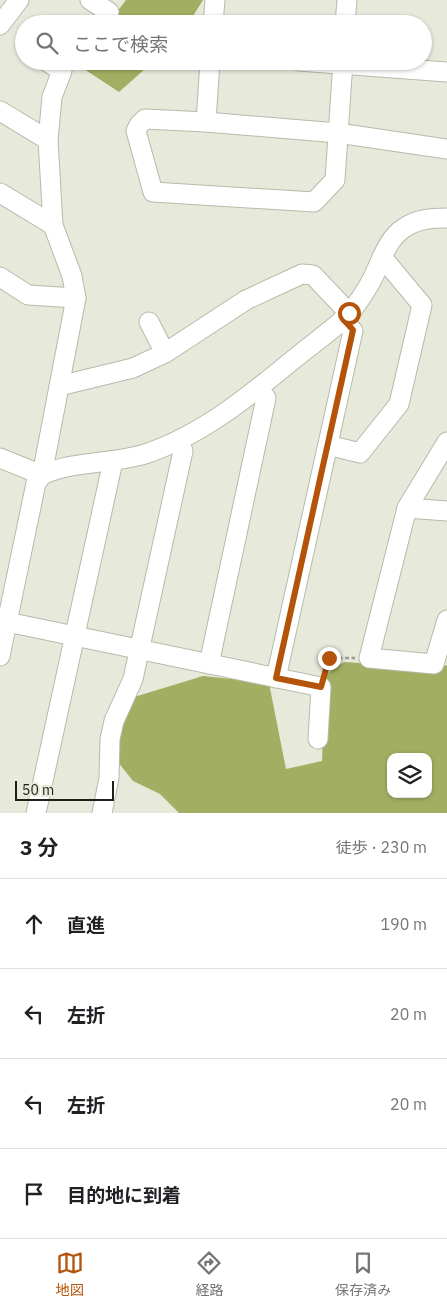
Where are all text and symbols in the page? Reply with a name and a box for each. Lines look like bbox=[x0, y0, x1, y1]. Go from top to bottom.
search box bbox=[15, 15, 432, 70]
icon: search bbox=[33, 29, 61, 57]
text: ここで検索 bbox=[73, 32, 168, 56]
route start bbox=[338, 302, 361, 325]
route end bbox=[318, 647, 341, 670]
map controls bbox=[387, 753, 432, 798]
button: layers bbox=[387, 753, 432, 798]
scale bar bbox=[15, 778, 114, 801]
text: 50 m bbox=[22, 781, 54, 799]
text: 3 分 bbox=[20, 833, 59, 861]
text: 徒歩 · 230 m bbox=[336, 837, 427, 857]
icon: ahead bbox=[20, 910, 48, 938]
text: 直進 bbox=[67, 913, 105, 937]
text: 190 m bbox=[380, 914, 427, 934]
icon: left bbox=[20, 1000, 48, 1028]
text: 左折 bbox=[67, 1003, 105, 1027]
text: 20 m bbox=[390, 1004, 427, 1024]
icon: left bbox=[20, 1090, 48, 1118]
text: 左折 bbox=[67, 1093, 105, 1117]
text: 20 m bbox=[390, 1094, 427, 1114]
icon: arrive bbox=[20, 1180, 48, 1208]
text: 目的地に到着 bbox=[67, 1183, 181, 1207]
tab: 地図 bbox=[56, 1249, 84, 1299]
tab: 経路 bbox=[195, 1249, 223, 1299]
tab: 保存済み bbox=[335, 1249, 391, 1299]

